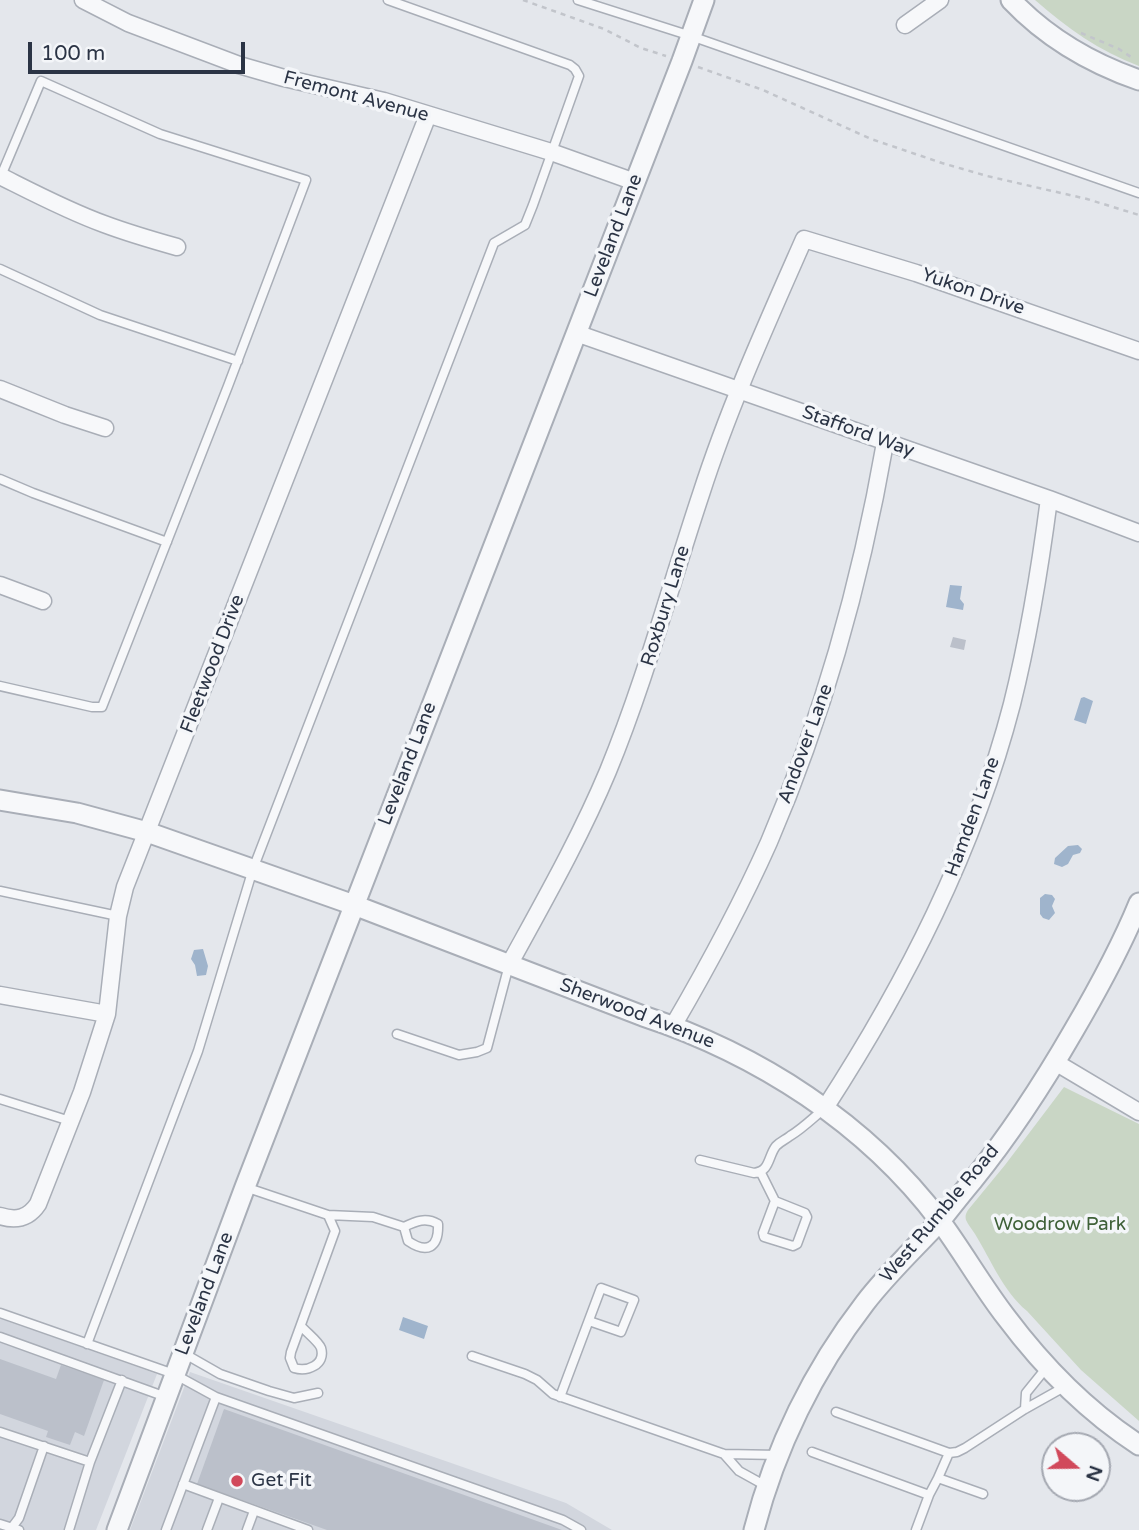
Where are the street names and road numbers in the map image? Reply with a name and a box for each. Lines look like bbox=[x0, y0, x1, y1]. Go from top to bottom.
street label: Fremont Avenue bbox=[281, 67, 431, 127]
street label: Leveland Lane bbox=[580, 171, 648, 301]
street label: Yukon Drive bbox=[918, 264, 1028, 320]
street label: Stafford Way bbox=[799, 401, 917, 463]
street label: Roxbury Lane bbox=[637, 543, 695, 669]
street label: Fleetwood Drive bbox=[176, 591, 250, 737]
street label: Andover Lane bbox=[774, 681, 838, 807]
street label: Leveland Lane bbox=[374, 699, 442, 829]
street label: Hamden Lane bbox=[941, 754, 1005, 880]
street label: Sherwood Avenue bbox=[556, 974, 718, 1054]
street label: West Rumble Road bbox=[876, 1140, 1004, 1288]
street label: Leveland Lane bbox=[171, 1229, 239, 1359]

